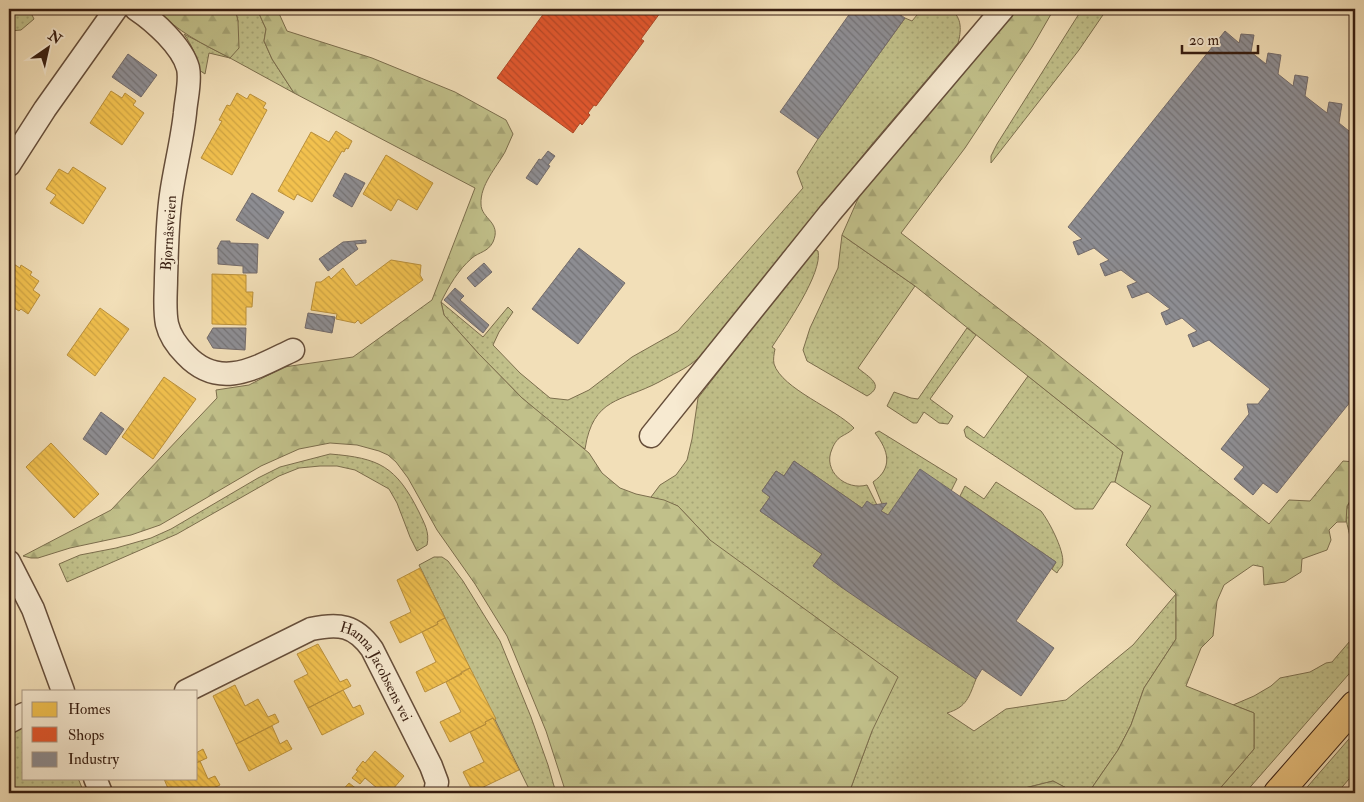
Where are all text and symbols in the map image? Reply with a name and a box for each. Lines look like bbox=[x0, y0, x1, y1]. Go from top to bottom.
north arrow bbox=[22, 22, 72, 72]
scale bar bbox=[1182, 22, 1258, 54]
text: N bbox=[44, 27, 65, 48]
text: 20 m bbox=[1189, 31, 1219, 50]
street label: Bjørnåsveien bbox=[157, 194, 181, 271]
street label: Hanna Jacobsens vei bbox=[338, 617, 416, 725]
legend bbox=[22, 690, 198, 780]
text: Homes bbox=[68, 700, 110, 719]
text: Shops bbox=[68, 726, 104, 746]
text: Industry bbox=[68, 750, 119, 769]

